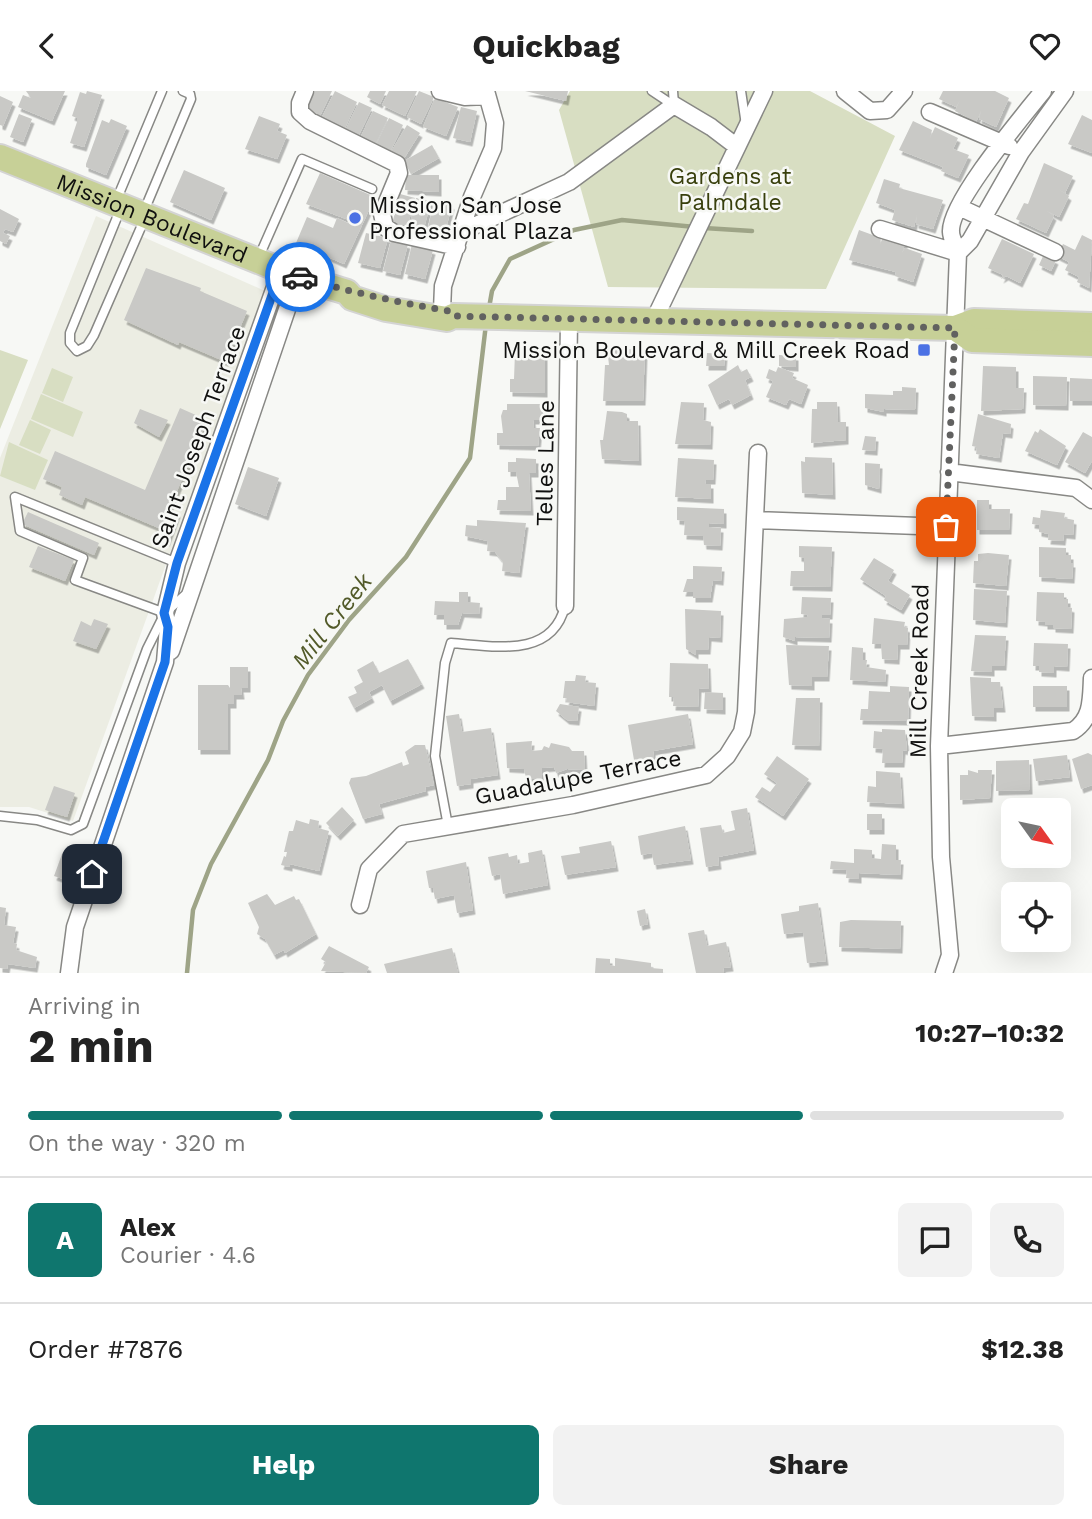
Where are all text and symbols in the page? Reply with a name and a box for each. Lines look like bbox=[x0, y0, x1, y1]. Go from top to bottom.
icon: back bbox=[28, 27, 66, 65]
text: Quickbag bbox=[472, 27, 620, 65]
icon: heart bbox=[1026, 27, 1064, 65]
park label: Gardens at Palmdale bbox=[669, 163, 792, 216]
street label: Mission Boulevard bbox=[53, 168, 251, 269]
place label: Mission San Jose Professional Plaza bbox=[369, 192, 573, 245]
marker: Mission San Jose Professional Plaza bbox=[347, 210, 363, 226]
courier bbox=[265, 242, 335, 312]
icon: car bbox=[281, 258, 319, 296]
street label: Saint Joseph Terrace bbox=[146, 322, 251, 552]
place label: Mission Boulevard & Mill Creek Road bbox=[502, 337, 910, 364]
marker: Mission Boulevard & Mill Creek Road bbox=[916, 342, 932, 358]
street label: Telles Lane bbox=[531, 400, 560, 526]
pin bbox=[916, 497, 976, 557]
icon: bag bbox=[927, 508, 965, 546]
water label: Mill Creek bbox=[286, 567, 379, 674]
street label: Mill Creek Road bbox=[904, 583, 935, 759]
street label: Guadalupe Terrace bbox=[473, 744, 684, 811]
north arrow bbox=[1001, 798, 1071, 868]
map controls bbox=[1001, 798, 1071, 952]
pin bbox=[62, 844, 122, 904]
icon: home bbox=[73, 855, 111, 893]
button: locate bbox=[1001, 882, 1071, 952]
text: Arriving in bbox=[28, 993, 141, 1020]
text: 10:27–10:32 bbox=[915, 1018, 1064, 1048]
text: 2 min bbox=[28, 1019, 154, 1073]
text: On the way · 320 m bbox=[28, 1130, 246, 1157]
button: chat bbox=[898, 1203, 972, 1277]
button: phone bbox=[990, 1203, 1064, 1277]
text: Alex bbox=[120, 1212, 176, 1242]
text: A bbox=[56, 1225, 74, 1255]
text: Courier · 4.6 bbox=[120, 1242, 256, 1269]
text: Order #7876 bbox=[28, 1334, 183, 1364]
text: $12.38 bbox=[981, 1334, 1064, 1364]
button: Help bbox=[28, 1425, 539, 1505]
button: Share bbox=[553, 1425, 1064, 1505]

